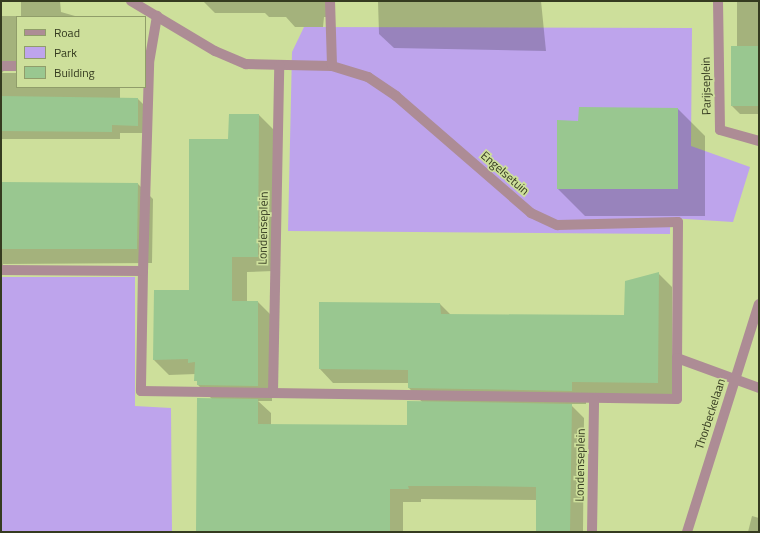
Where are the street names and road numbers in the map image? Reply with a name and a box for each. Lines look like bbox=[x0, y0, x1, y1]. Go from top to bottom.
street label: Parijseplein bbox=[698, 57, 714, 115]
street label: Engelsetuin bbox=[478, 148, 532, 198]
street label: Londenseplein bbox=[255, 191, 271, 265]
street label: Thorbeckelaan bbox=[692, 377, 728, 451]
street label: Londenseplein bbox=[572, 428, 588, 502]

